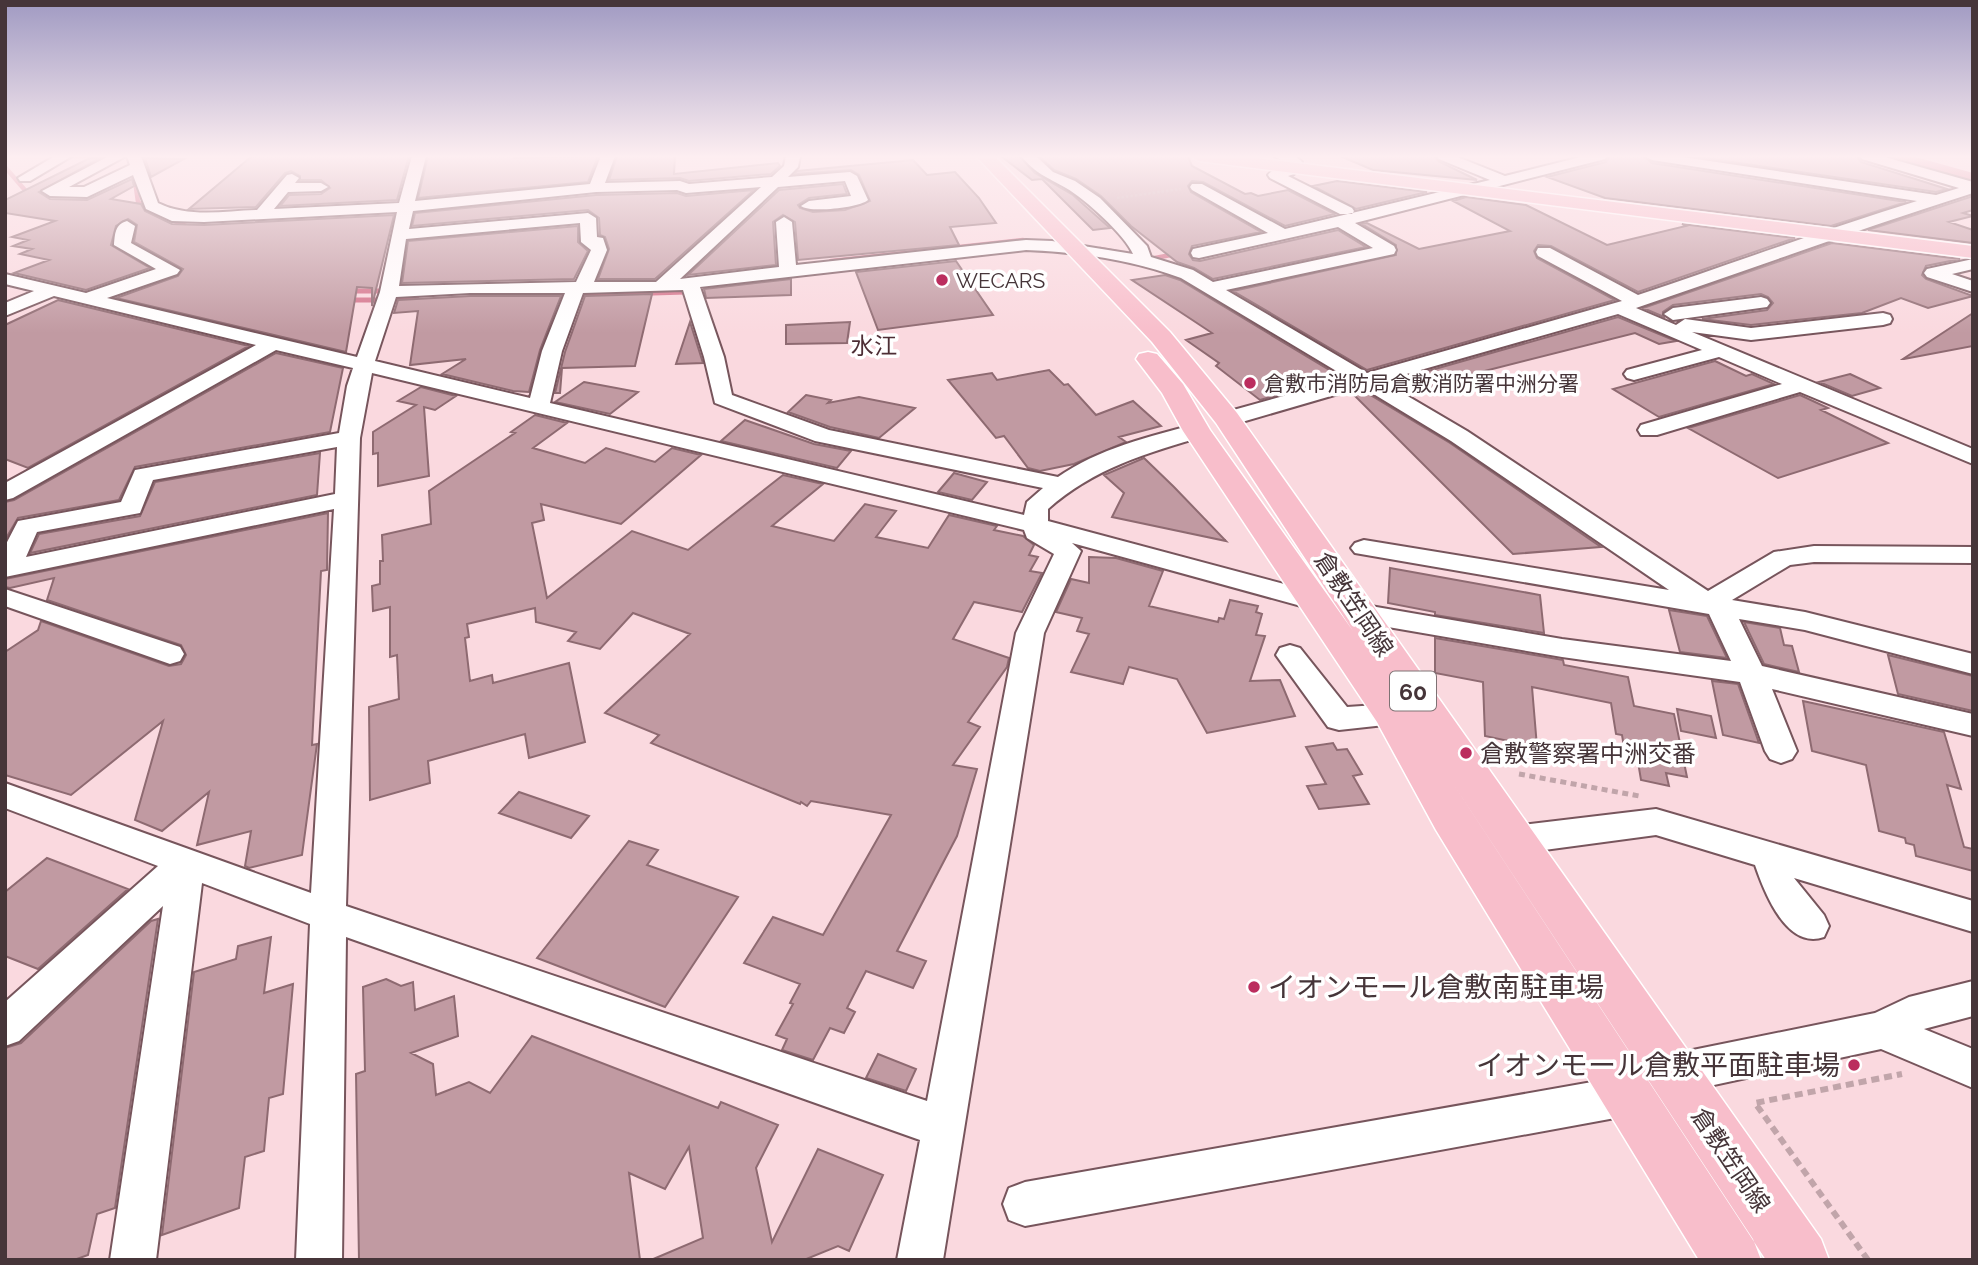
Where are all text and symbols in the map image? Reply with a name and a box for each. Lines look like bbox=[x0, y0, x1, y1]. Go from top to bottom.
place label: WECARS bbox=[956, 268, 1046, 293]
marker: WECARS bbox=[934, 272, 950, 288]
district label: 水江 bbox=[851, 332, 897, 359]
place label: 倉敷市消防局倉敷消防署中洲分署 bbox=[1264, 371, 1579, 396]
marker: 倉敷市消防局倉敷消防署中洲分署 bbox=[1242, 375, 1258, 391]
street label: 倉敷笠岡線 bbox=[1308, 546, 1400, 662]
road number: 60 bbox=[1390, 671, 1436, 710]
place label: 倉敷警察署中洲交番 bbox=[1480, 739, 1696, 768]
marker: 倉敷警察署中洲交番 bbox=[1458, 745, 1474, 761]
place label: イオンモール倉敷南駐車場 bbox=[1268, 971, 1604, 1004]
marker: イオンモール倉敷南駐車場 bbox=[1246, 979, 1262, 995]
place label: イオンモール倉敷平面駐車場 bbox=[1476, 1049, 1840, 1082]
marker: イオンモール倉敷平面駐車場 bbox=[1846, 1057, 1862, 1073]
street label: 倉敷笠岡線 bbox=[1685, 1102, 1777, 1218]

